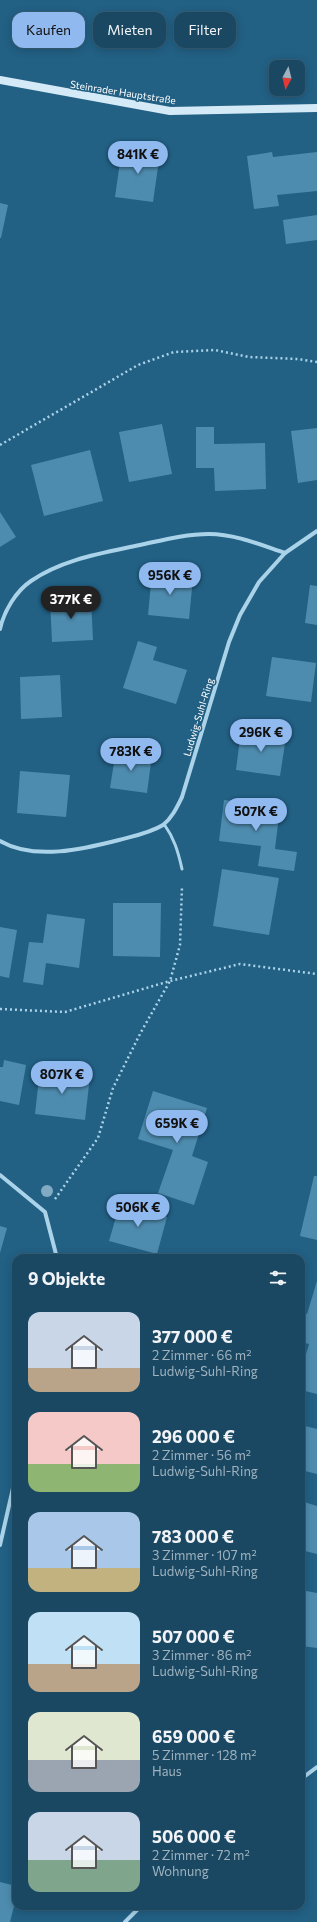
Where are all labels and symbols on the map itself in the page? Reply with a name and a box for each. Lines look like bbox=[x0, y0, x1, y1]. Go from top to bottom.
north arrow bbox=[269, 60, 305, 96]
street label: Steinrader Hauptstraße bbox=[69, 78, 177, 106]
pin: 841K € bbox=[105, 141, 171, 175]
pin: 956K € bbox=[137, 562, 203, 596]
pin: 377K € bbox=[38, 586, 104, 620]
street label: Ludwig-Suhl-Ring bbox=[180, 676, 216, 758]
pin: 296K € bbox=[228, 719, 294, 753]
pin: 783K € bbox=[98, 738, 164, 772]
pin: 507K € bbox=[223, 798, 289, 832]
pin: 807K € bbox=[29, 1061, 95, 1095]
pin: 659K € bbox=[144, 1110, 210, 1144]
pin: 506K € bbox=[105, 1194, 171, 1228]

